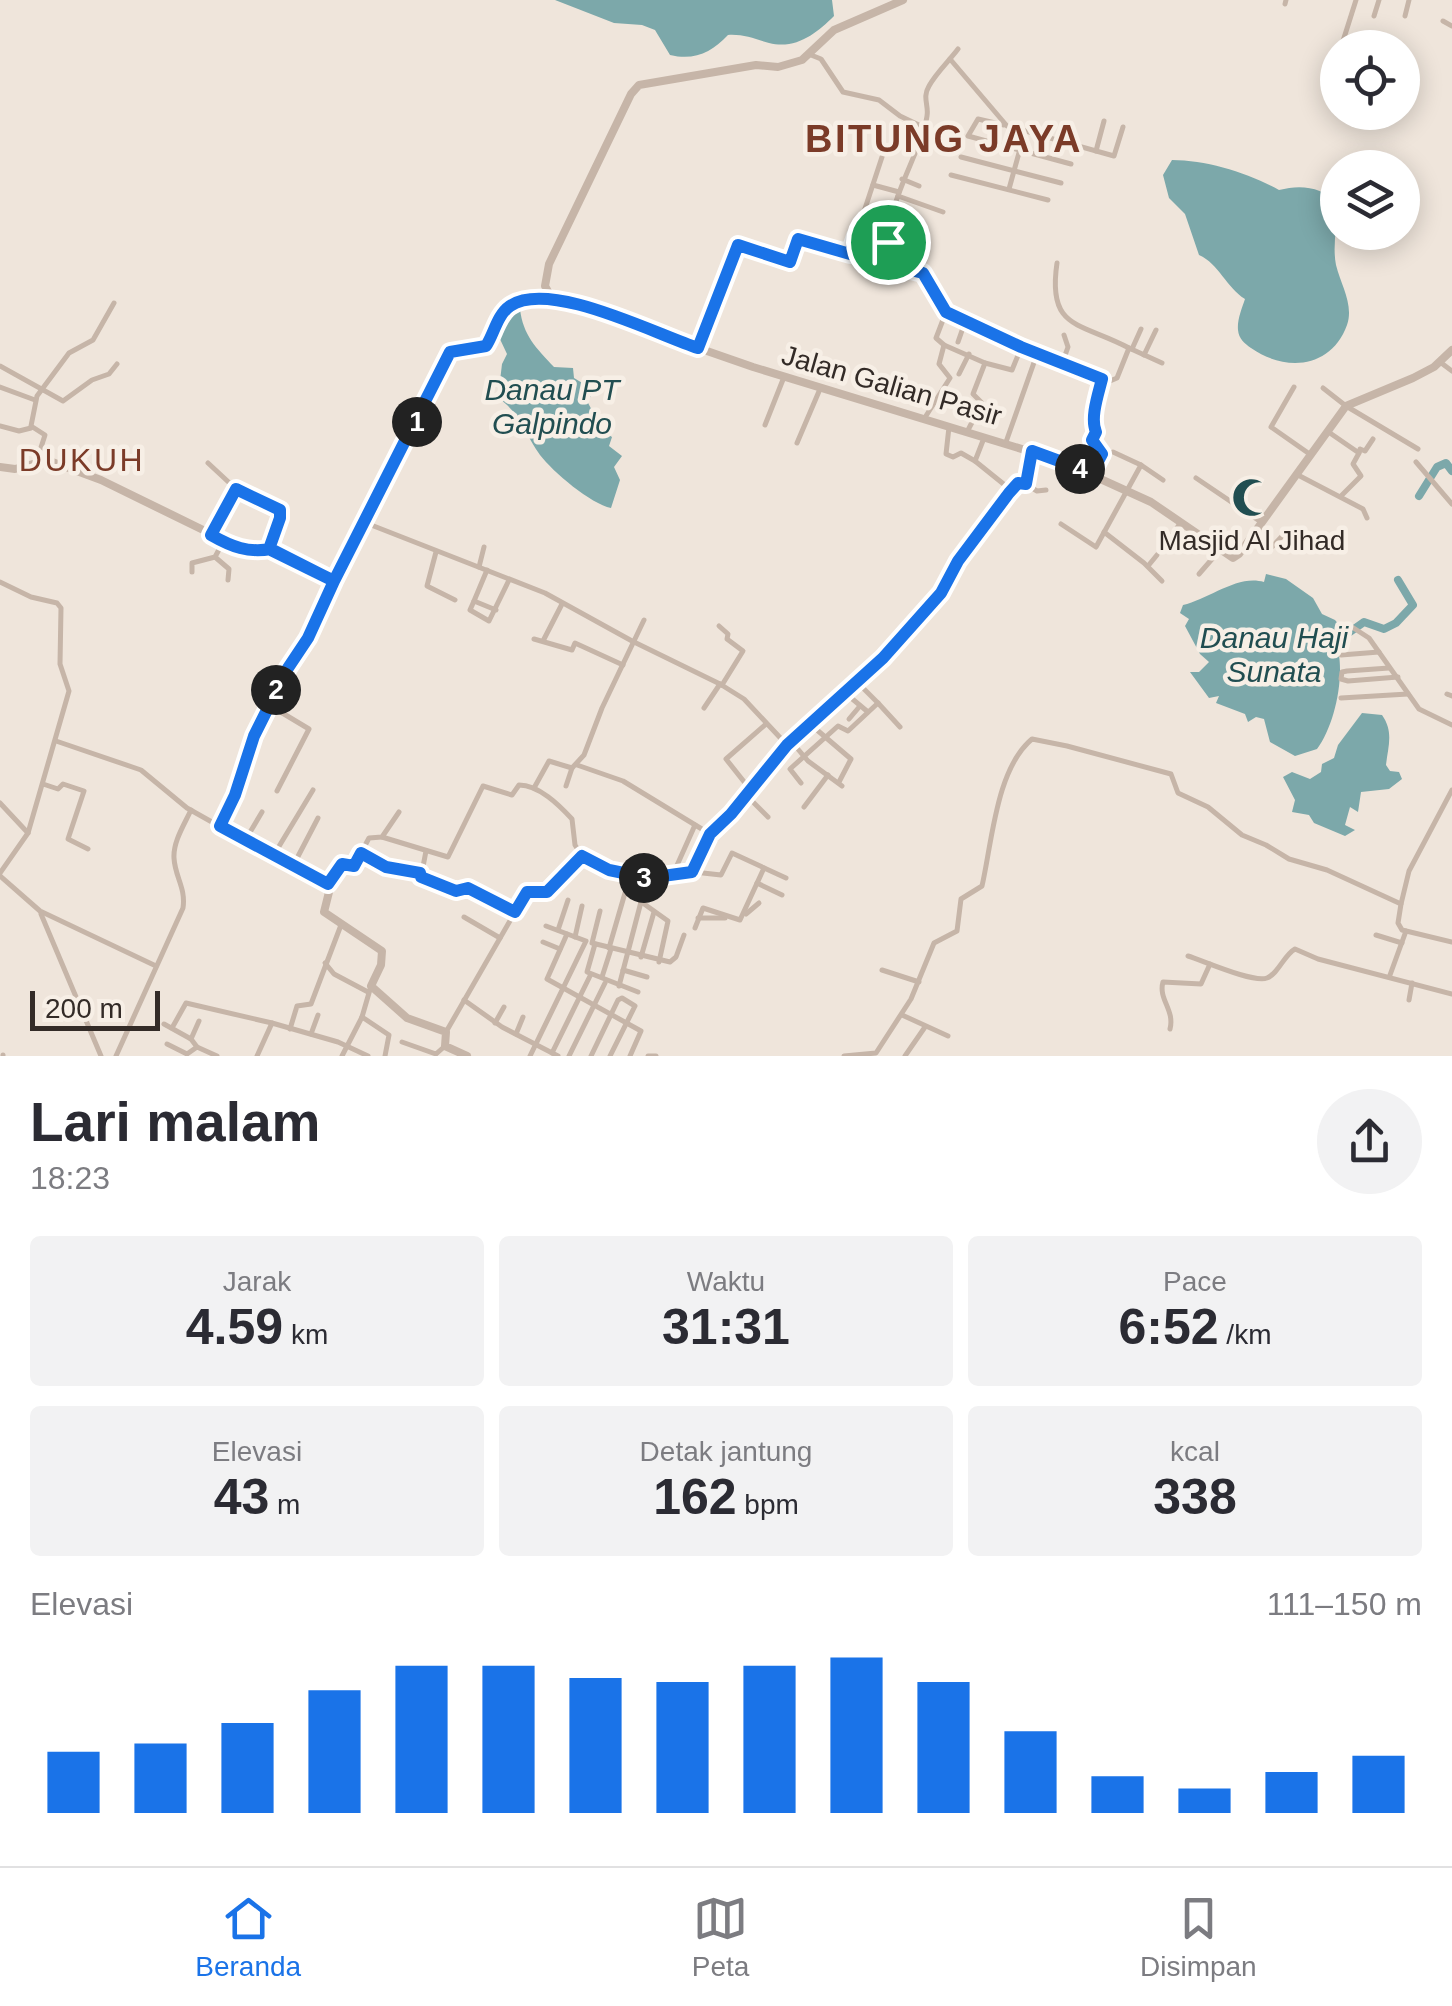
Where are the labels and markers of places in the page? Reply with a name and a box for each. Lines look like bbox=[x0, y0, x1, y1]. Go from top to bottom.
pin bbox=[846, 200, 931, 285]
pin: 1 bbox=[392, 397, 442, 447]
pin: 4 bbox=[1055, 444, 1105, 494]
mosque icon: Masjid Al Jihad bbox=[1231, 476, 1273, 518]
place label: Masjid Al Jihad bbox=[1159, 525, 1345, 556]
pin: 2 bbox=[251, 665, 301, 715]
pin: 3 bbox=[619, 853, 669, 903]

